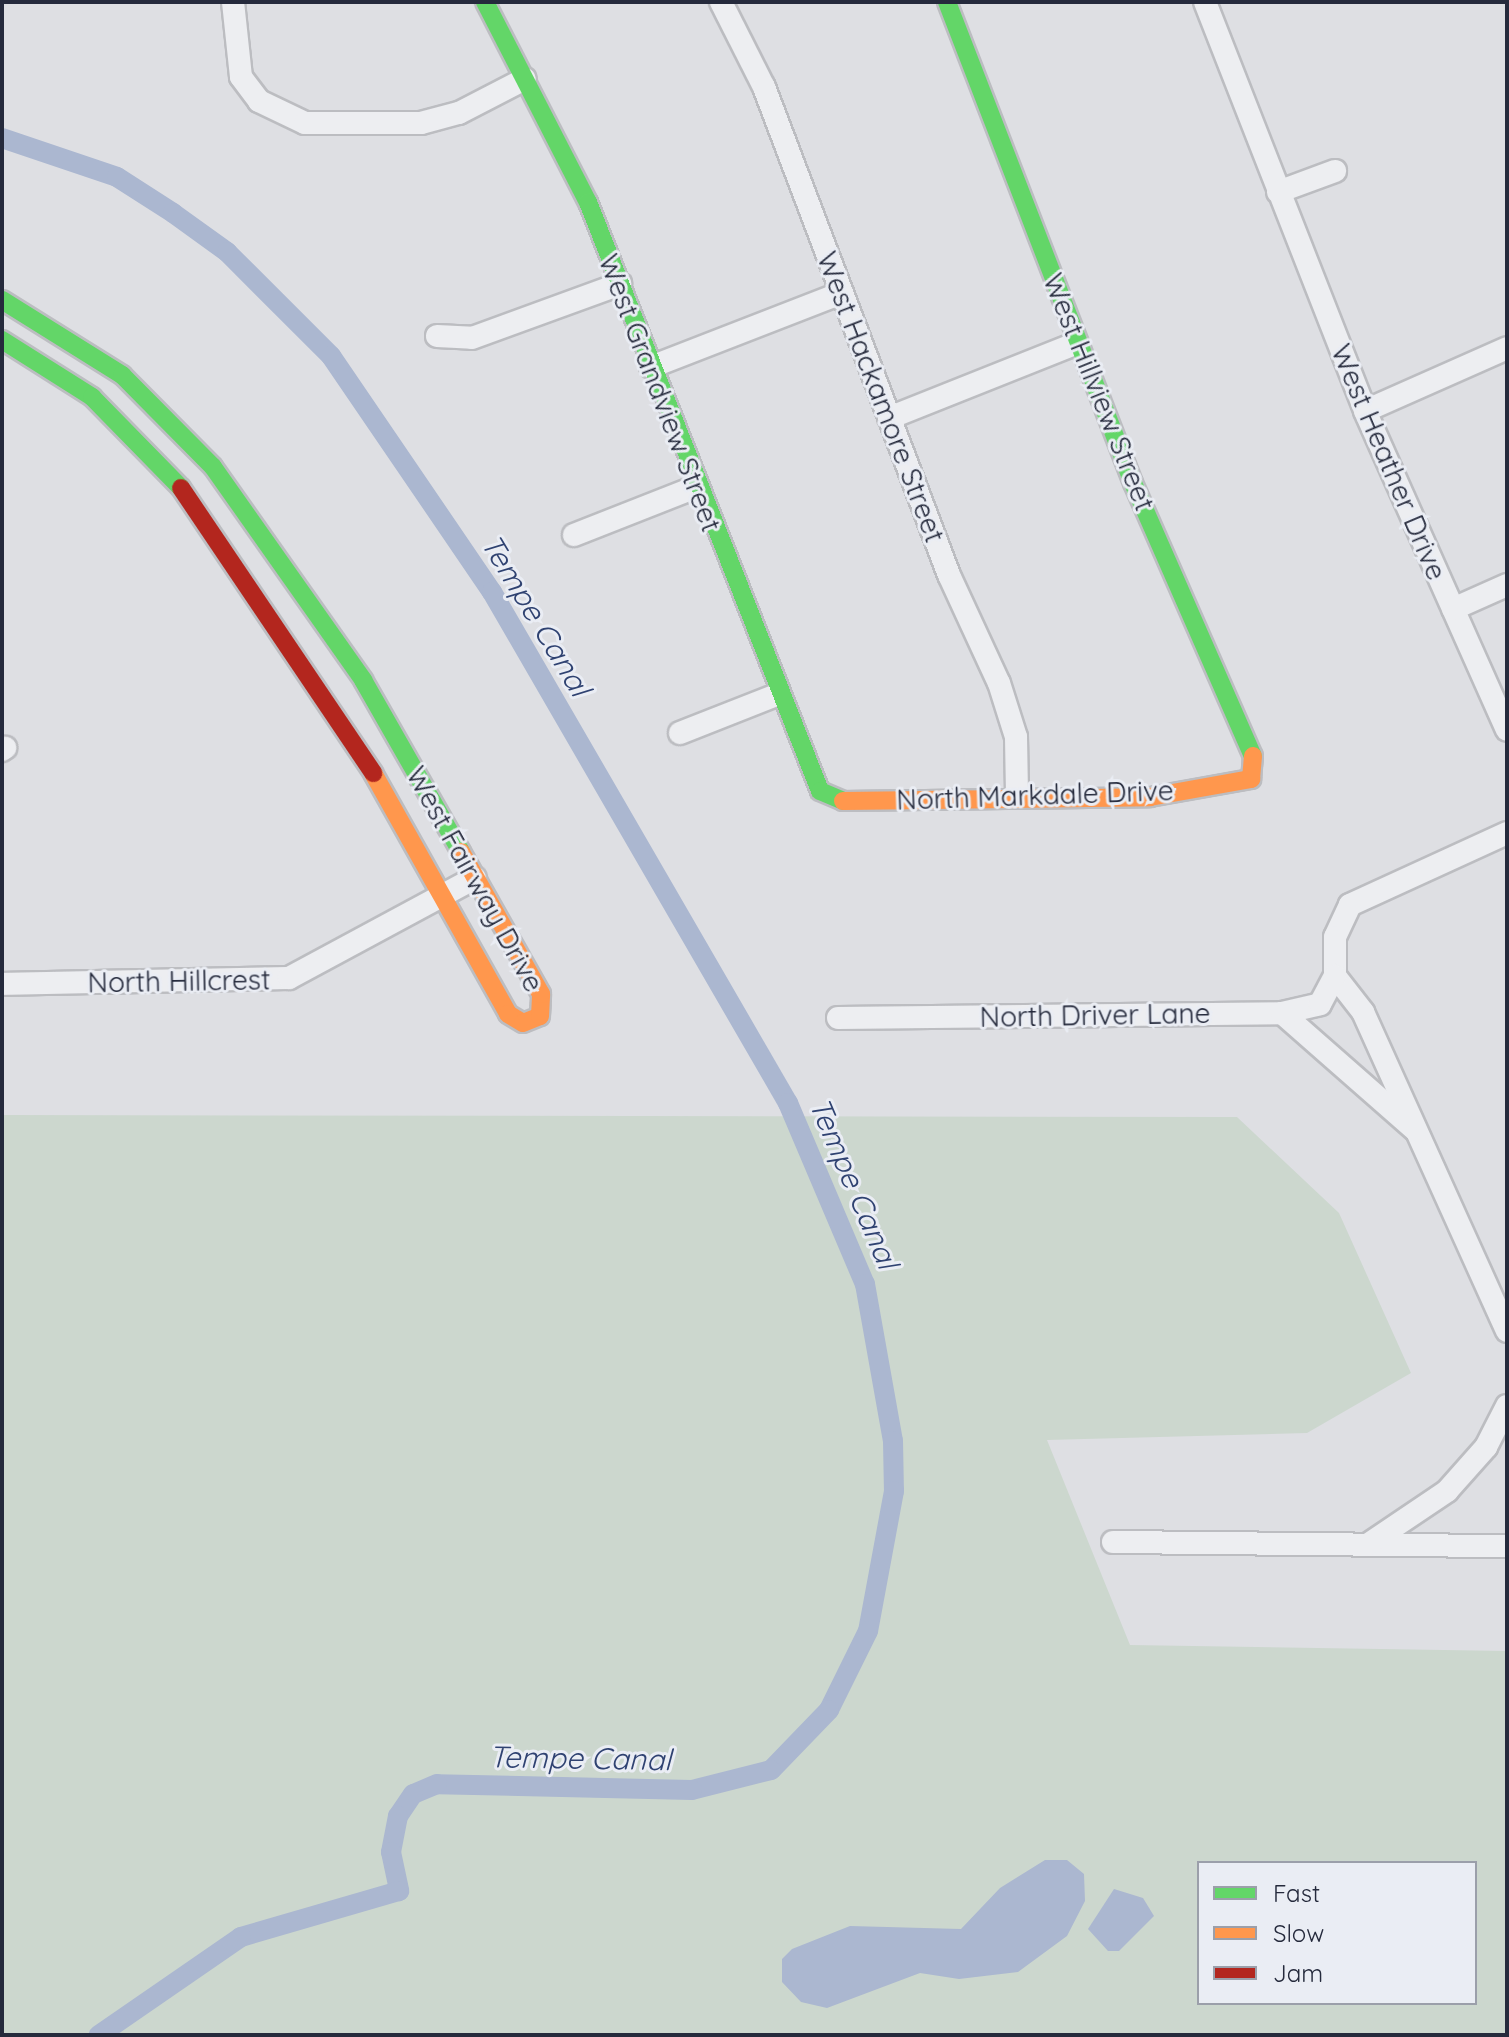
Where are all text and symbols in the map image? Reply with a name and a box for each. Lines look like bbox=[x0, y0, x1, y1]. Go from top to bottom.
street label: West Hackamore Street bbox=[810, 247, 952, 547]
street label: West Grandview Street bbox=[592, 249, 728, 537]
street label: West Hillview Street bbox=[1036, 268, 1162, 516]
street label: West Heather Drive bbox=[1324, 339, 1454, 585]
water label: Tempe Canal bbox=[474, 528, 598, 702]
street label: West Fairway Drive bbox=[399, 761, 551, 997]
street label: North Markdale Drive bbox=[896, 773, 1174, 817]
street label: North Hillcrest bbox=[87, 963, 271, 999]
street label: North Driver Lane bbox=[979, 996, 1211, 1034]
water label: Tempe Canal bbox=[802, 1092, 906, 1274]
water label: Tempe Canal bbox=[489, 1738, 671, 1778]
legend bbox=[1197, 1861, 1477, 2005]
text: Fast bbox=[1273, 1878, 1320, 1908]
text: Slow bbox=[1273, 1918, 1324, 1948]
text: Jam bbox=[1273, 1958, 1323, 1988]

